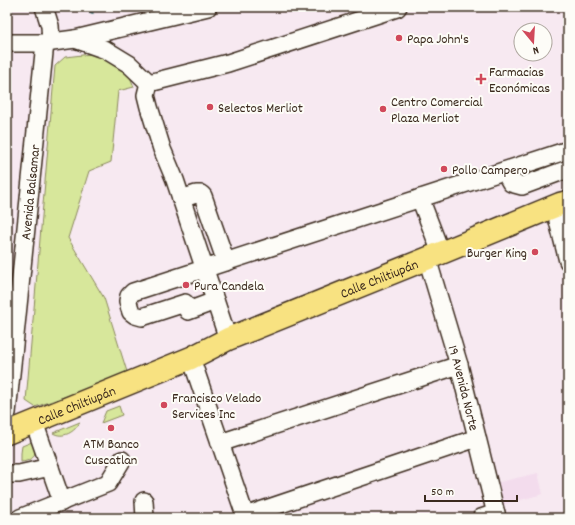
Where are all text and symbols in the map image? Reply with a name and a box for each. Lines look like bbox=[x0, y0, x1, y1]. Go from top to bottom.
north arrow bbox=[513, 22, 553, 62]
place label: Papa John's bbox=[407, 30, 469, 50]
marker: Papa John's bbox=[394, 33, 404, 43]
text: N bbox=[530, 41, 541, 58]
place label: Farmacias Económicas bbox=[489, 63, 550, 99]
marker: Farmacias Económicas bbox=[476, 74, 486, 84]
place label: Centro Comercial Plaza Merliot bbox=[391, 93, 483, 129]
place label: Selectos Merliot bbox=[218, 99, 303, 119]
marker: Selectos Merliot bbox=[205, 102, 215, 112]
marker: Centro Comercial Plaza Merliot bbox=[378, 104, 388, 114]
street label: Avenida Balsamar bbox=[17, 143, 47, 241]
place label: Pollo Campero bbox=[452, 161, 528, 181]
marker: Pollo Campero bbox=[439, 164, 449, 174]
place label: Burger King bbox=[467, 244, 527, 264]
marker: Burger King bbox=[530, 247, 540, 257]
street label: Calle Chiltiupán bbox=[338, 255, 422, 305]
place label: Pura Candela bbox=[194, 277, 264, 297]
marker: Pura Candela bbox=[181, 280, 191, 290]
street label: 19 Avenida Norte bbox=[442, 343, 483, 433]
street label: Calle Chiltiupán bbox=[35, 382, 119, 431]
place label: Francisco Velado Services Inc bbox=[172, 389, 261, 425]
marker: Francisco Velado Services Inc bbox=[159, 400, 169, 410]
marker: ATM Banco Cuscatlan bbox=[106, 423, 116, 433]
place label: ATM Banco Cuscatlan bbox=[83, 435, 139, 471]
scale bar bbox=[425, 477, 517, 503]
text: 50 m bbox=[431, 484, 454, 501]

